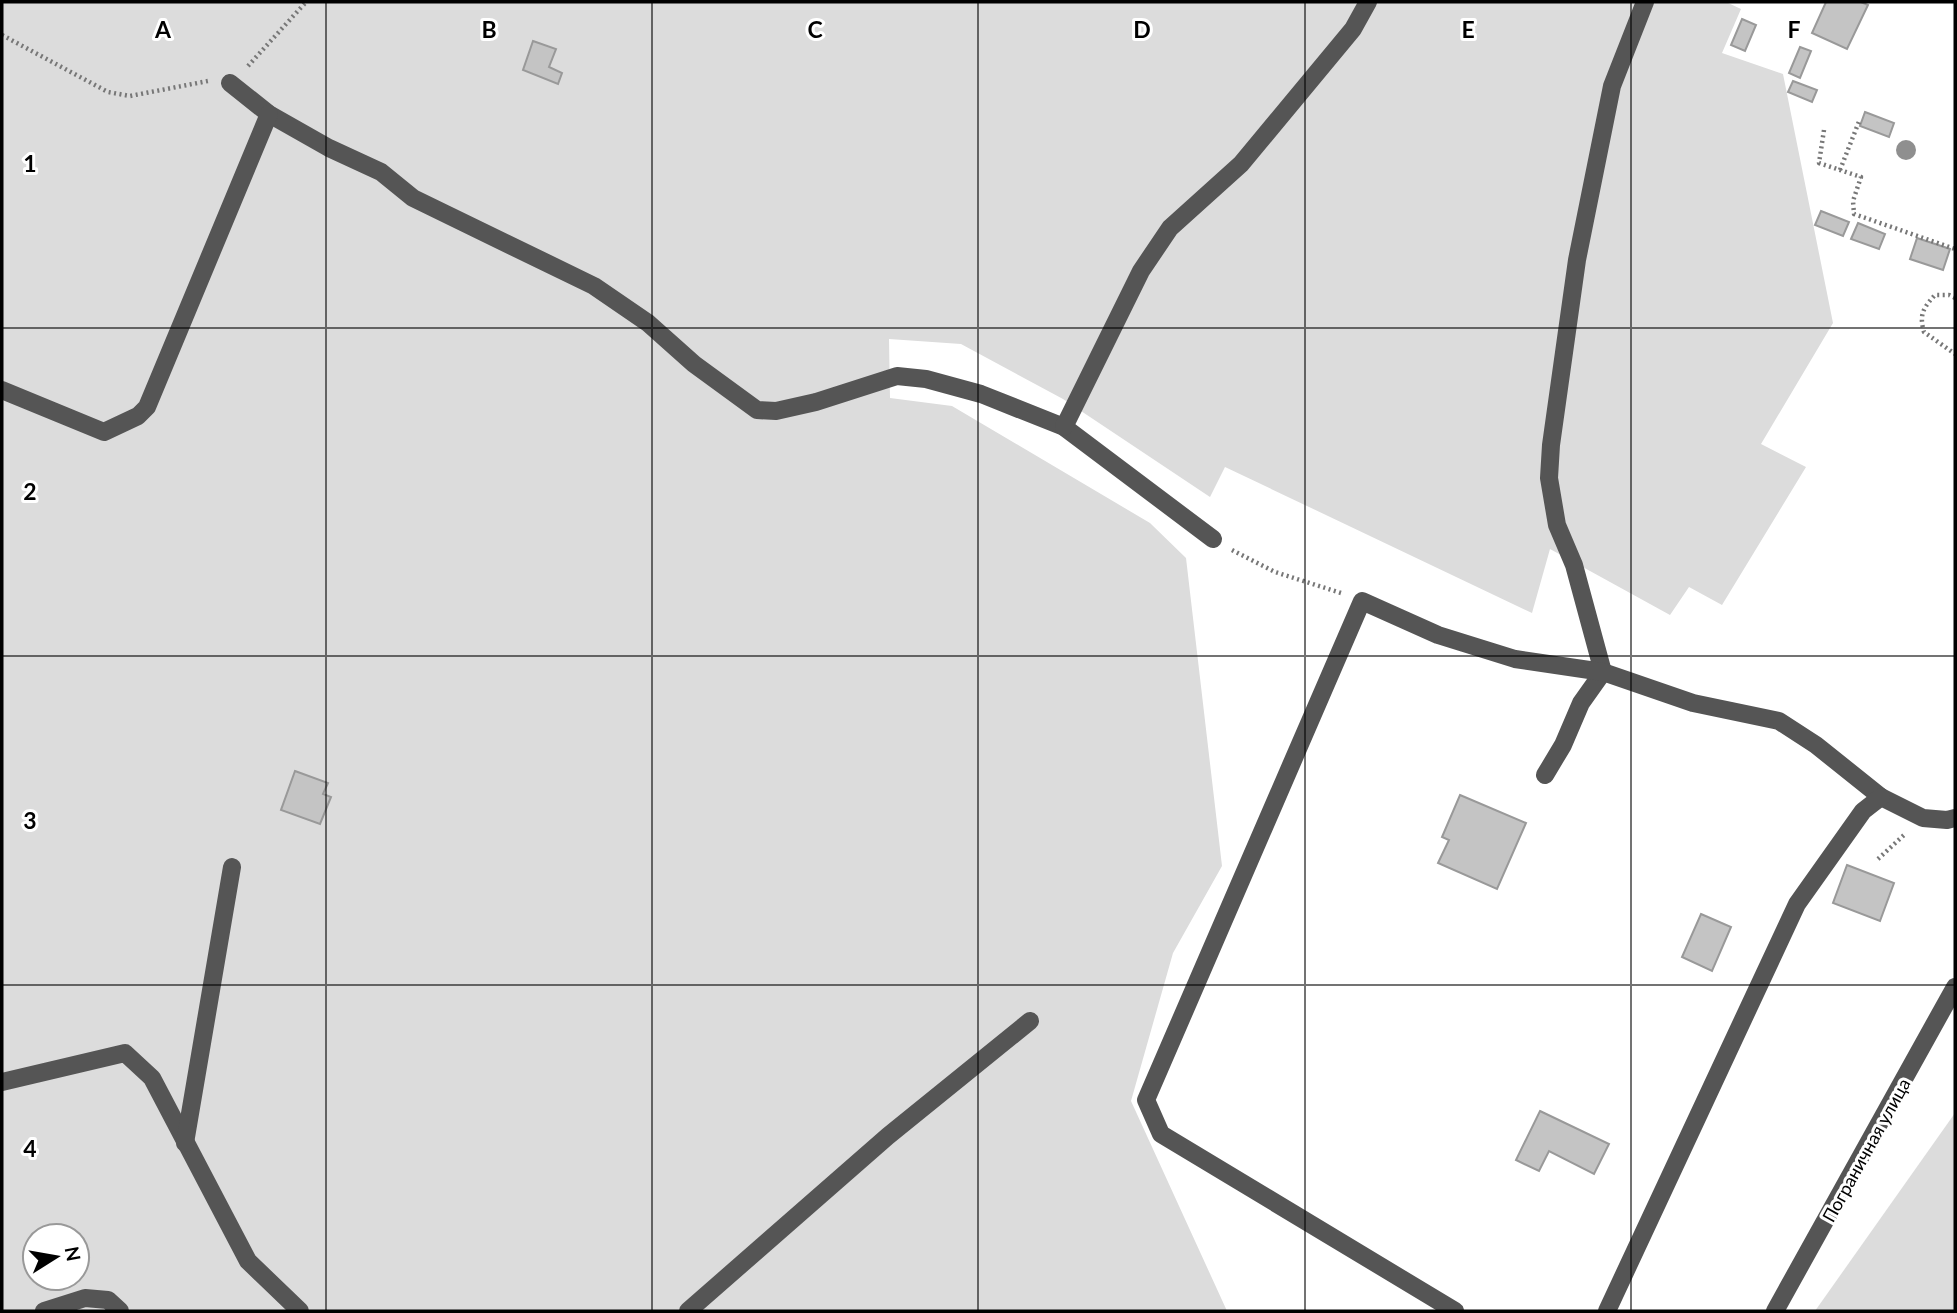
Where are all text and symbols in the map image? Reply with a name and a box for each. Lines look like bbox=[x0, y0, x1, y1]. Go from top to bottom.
text: A bbox=[154, 15, 172, 43]
text: B bbox=[481, 15, 497, 43]
text: C bbox=[807, 15, 823, 43]
text: D bbox=[1133, 15, 1151, 43]
text: E bbox=[1461, 15, 1475, 43]
text: F bbox=[1787, 15, 1801, 43]
text: 1 bbox=[23, 149, 37, 177]
text: 2 bbox=[23, 477, 37, 505]
text: 3 bbox=[23, 806, 37, 834]
street label: Пограничная улица bbox=[1817, 1074, 1915, 1226]
text: 4 bbox=[23, 1134, 37, 1162]
north arrow bbox=[21, 1222, 91, 1292]
text: N bbox=[60, 1244, 86, 1263]

